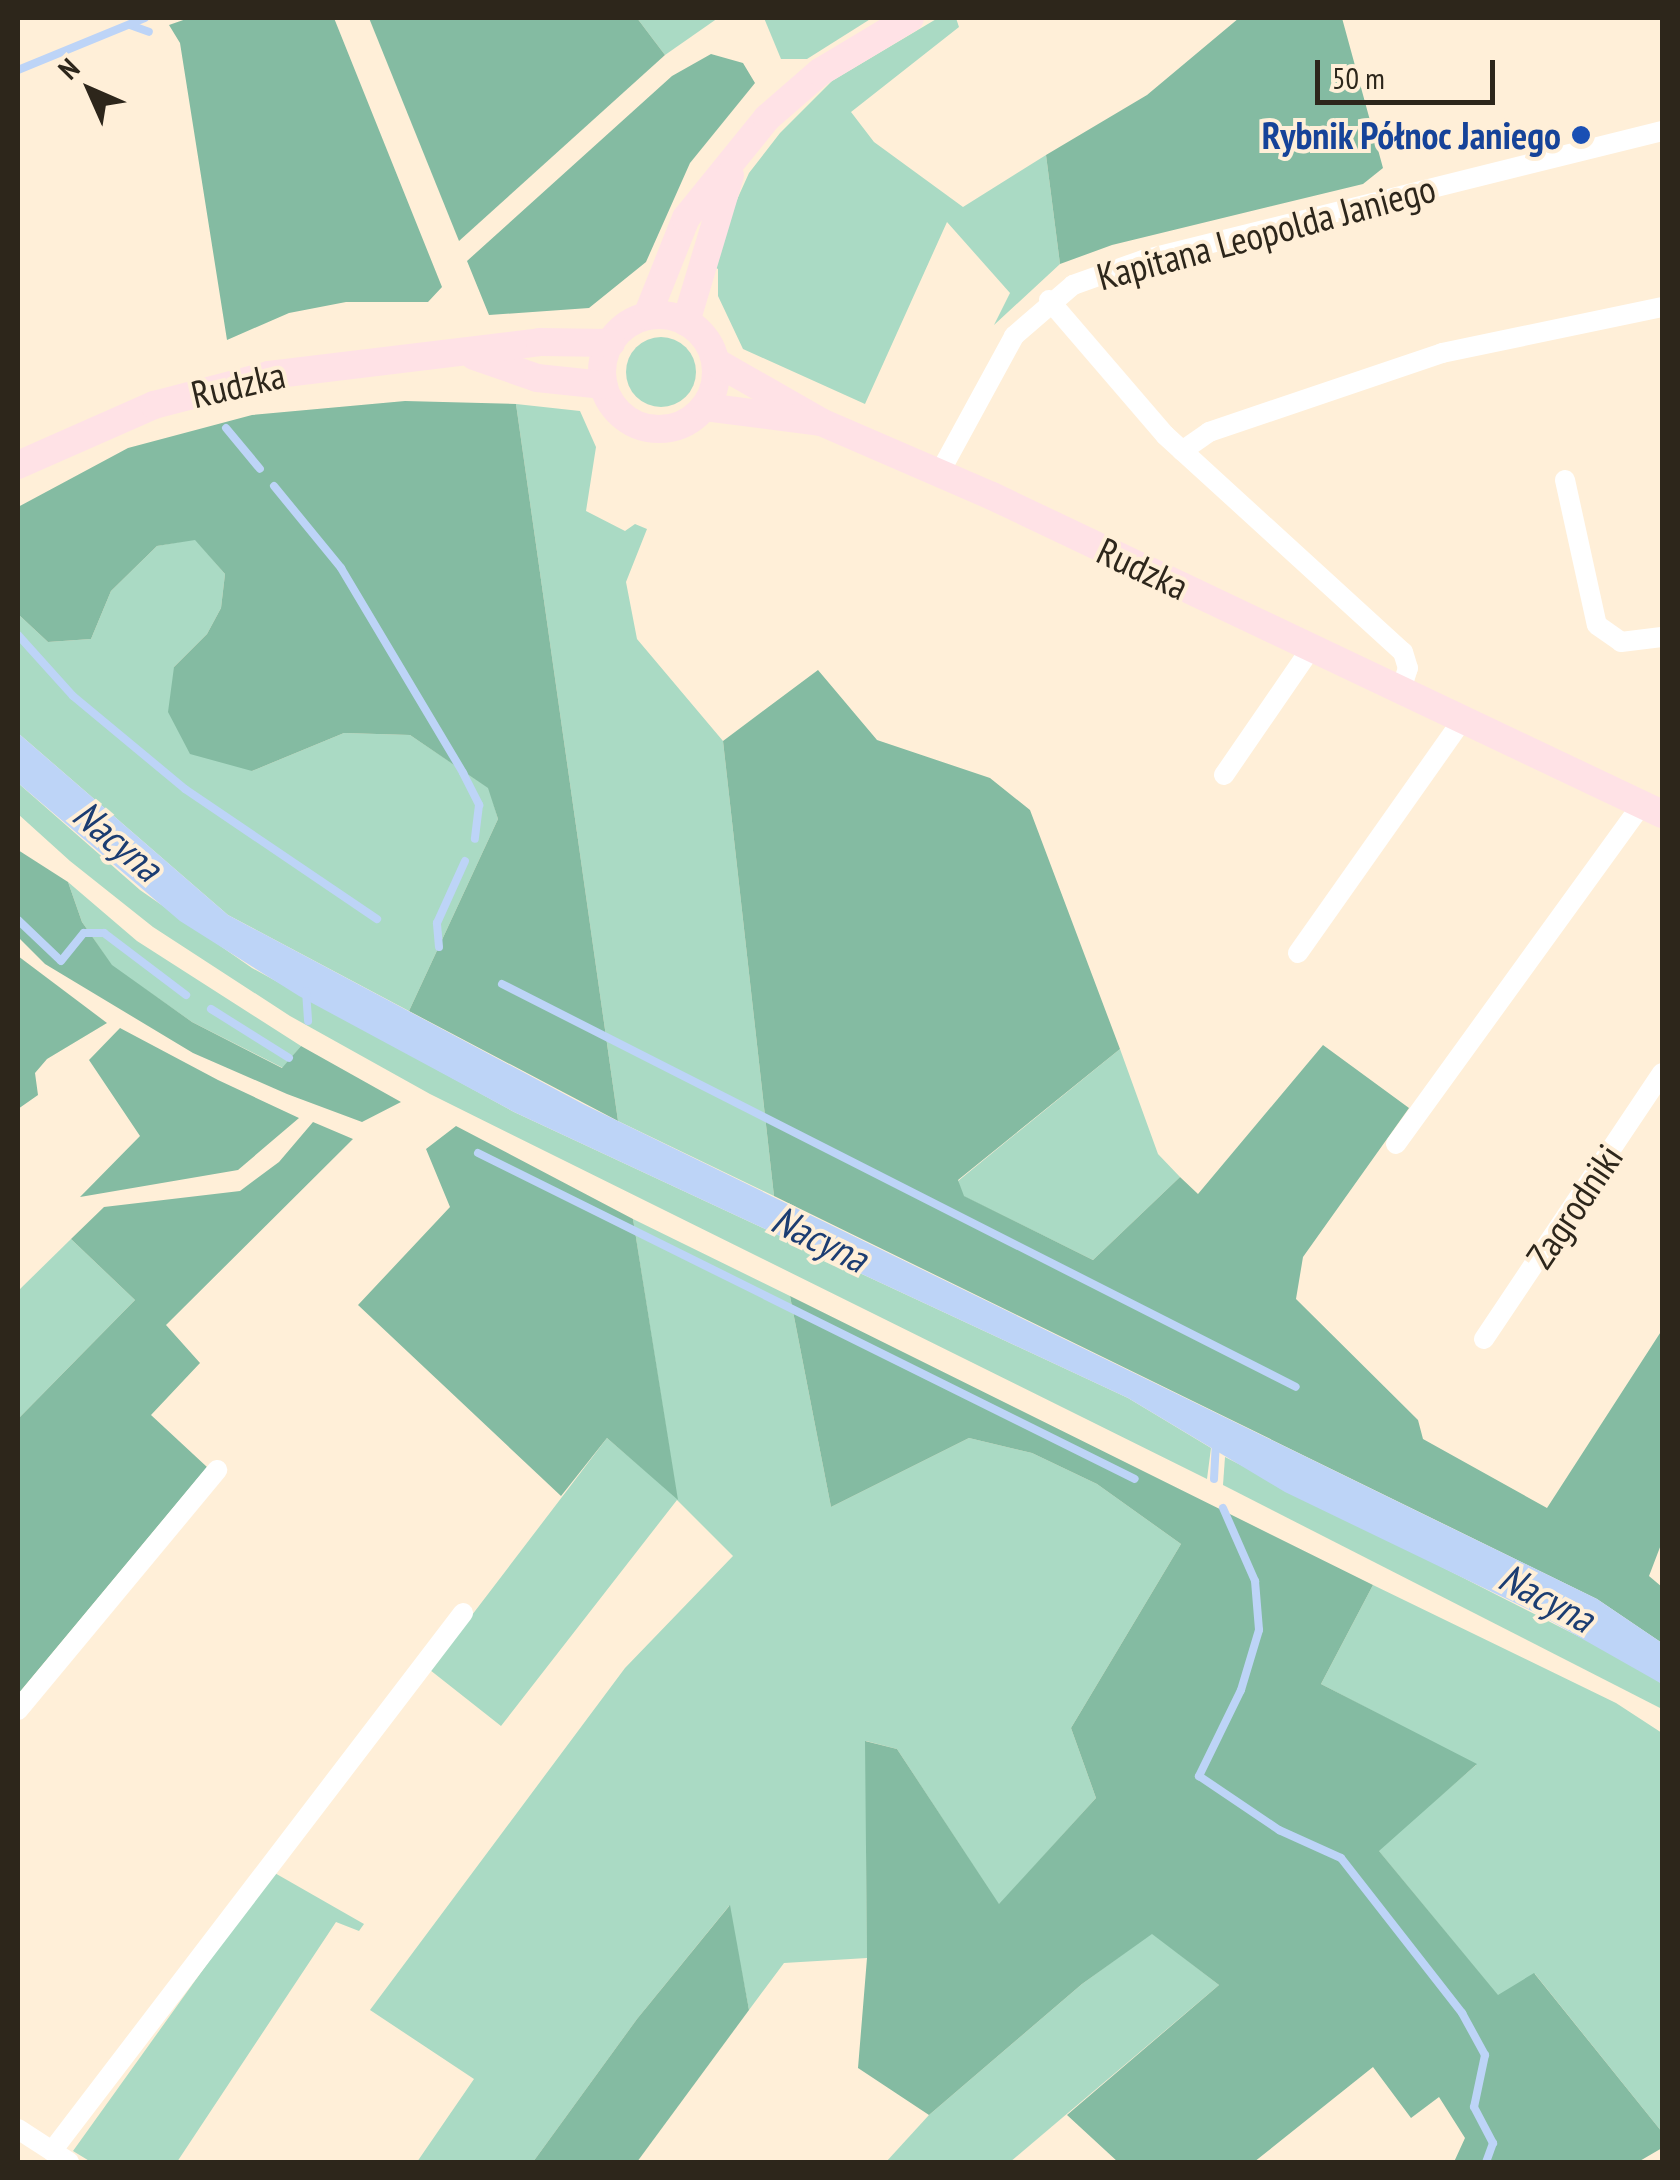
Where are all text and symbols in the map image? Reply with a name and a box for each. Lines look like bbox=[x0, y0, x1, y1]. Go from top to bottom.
north arrow bbox=[40, 40, 140, 140]
scale bar bbox=[1320, 40, 1500, 102]
text: N bbox=[50, 50, 87, 87]
text: 50 m bbox=[1332, 58, 1385, 97]
place label: Rybnik Północ Janiego bbox=[1260, 112, 1561, 158]
marker: Rybnik Północ Janiego bbox=[1570, 124, 1592, 146]
street label: Kapitana Leopolda Janiego bbox=[1092, 165, 1440, 299]
street label: Rudzka bbox=[187, 351, 289, 417]
street label: Rudzka bbox=[1090, 527, 1196, 609]
water label: Nacyna bbox=[64, 789, 172, 891]
street label: Zagrodniki bbox=[1516, 1136, 1632, 1276]
water label: Nacyna bbox=[765, 1195, 875, 1281]
water label: Nacyna bbox=[1492, 1552, 1602, 1642]

